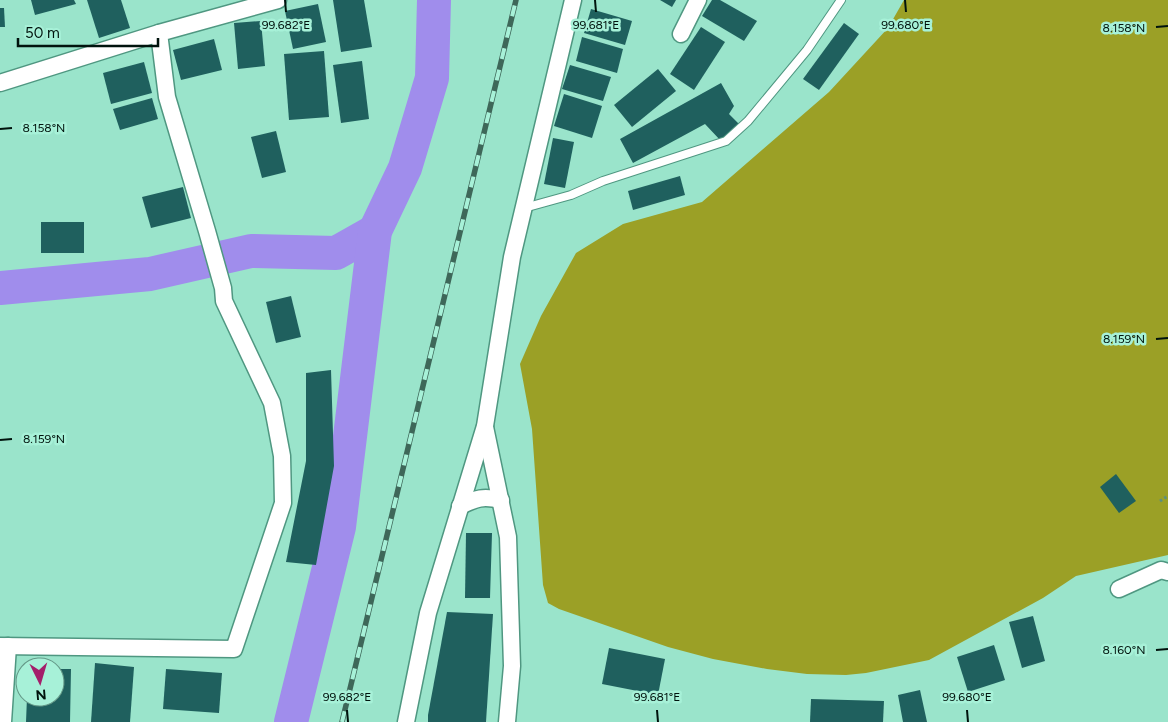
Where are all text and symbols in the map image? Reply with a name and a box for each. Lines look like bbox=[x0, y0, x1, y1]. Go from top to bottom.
scale bar bbox=[18, 15, 158, 47]
text: 99.682°E bbox=[262, 18, 310, 32]
text: 99.681°E bbox=[573, 18, 619, 32]
text: 99.680°E bbox=[881, 18, 931, 32]
text: 8.158°N bbox=[1103, 21, 1145, 35]
text: 50 m bbox=[25, 24, 60, 42]
text: 8.158°N bbox=[23, 121, 65, 135]
text: 8.159°N bbox=[1103, 332, 1145, 346]
text: 8.159°N bbox=[23, 432, 65, 446]
text: 8.160°N bbox=[1102, 643, 1146, 657]
north arrow bbox=[15, 657, 65, 707]
text: N bbox=[35, 686, 47, 703]
text: 99.682°E bbox=[323, 690, 371, 704]
text: 99.681°E bbox=[634, 690, 680, 704]
text: 99.680°E bbox=[942, 690, 992, 704]

